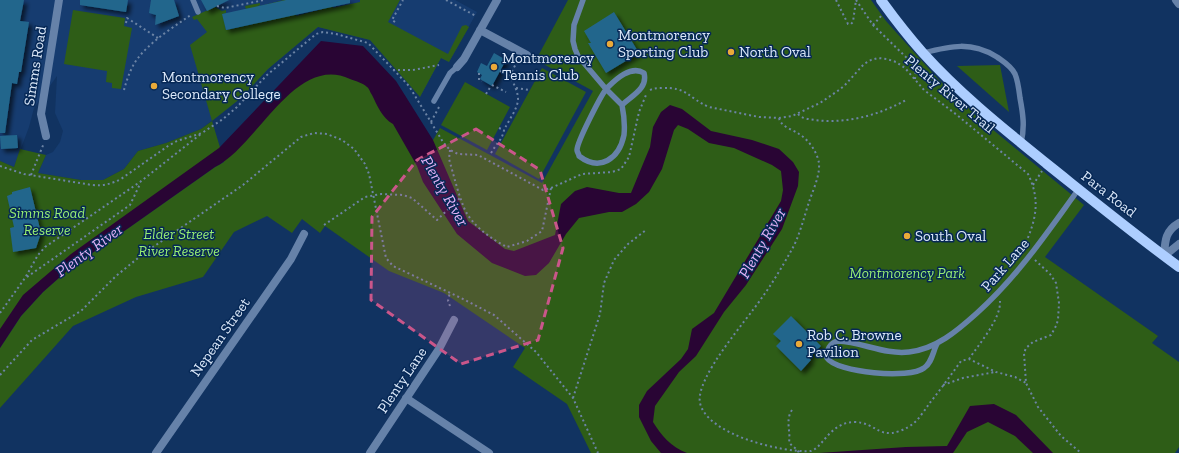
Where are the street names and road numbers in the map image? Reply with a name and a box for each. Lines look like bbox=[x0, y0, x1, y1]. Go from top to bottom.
street label: Simms Road bbox=[20, 24, 50, 107]
street label: Plenty River Trail bbox=[901, 51, 999, 137]
street label: Para Road bbox=[1078, 167, 1141, 222]
street label: Park Lane bbox=[977, 235, 1033, 295]
street label: Nepean Street bbox=[186, 294, 254, 380]
street label: Plenty Lane bbox=[373, 344, 431, 416]

